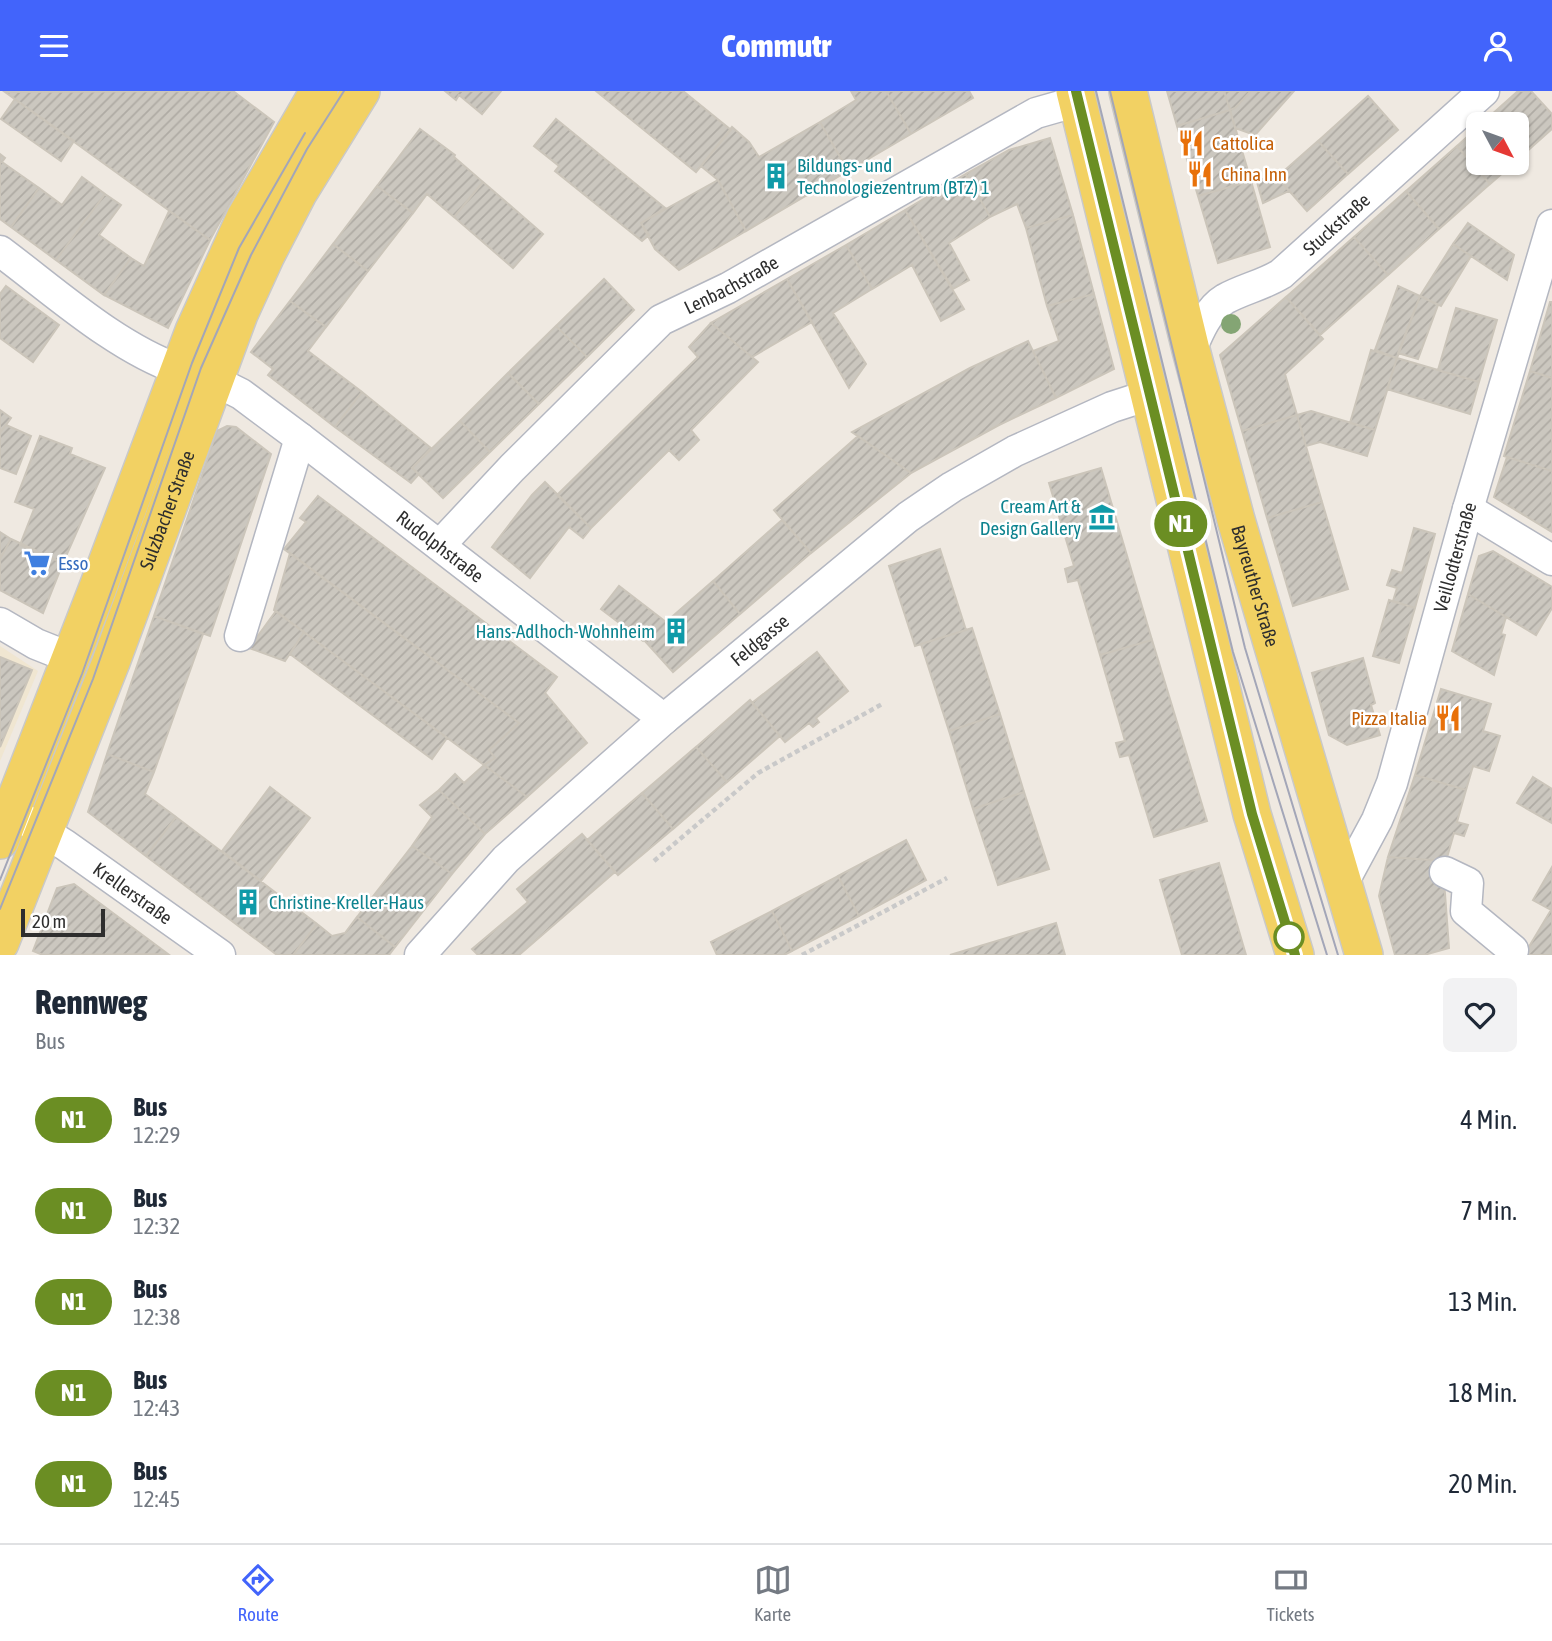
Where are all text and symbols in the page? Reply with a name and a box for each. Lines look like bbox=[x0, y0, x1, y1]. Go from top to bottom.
icon: menu bbox=[35, 27, 73, 65]
text: Commutr bbox=[721, 27, 831, 64]
icon: person bbox=[1479, 27, 1517, 65]
north arrow bbox=[1466, 112, 1530, 175]
map controls bbox=[1466, 112, 1529, 175]
restaurant icon: Cattolica bbox=[1176, 128, 1206, 158]
place label: Cattolica bbox=[1212, 132, 1274, 154]
place label: Bildungs- und Technologiezentrum (BTZ) 1 bbox=[797, 154, 990, 198]
restaurant icon: China Inn bbox=[1185, 159, 1215, 189]
building icon: Bildungs- und Technologiezentrum (BTZ) 1 bbox=[761, 161, 791, 191]
place label: China Inn bbox=[1221, 163, 1287, 185]
street label: Stuckstraße bbox=[1298, 189, 1374, 260]
street label: Lenbachstraße bbox=[681, 251, 782, 318]
street label: Sulzbacher Straße bbox=[135, 448, 199, 573]
place label: Cream Art & Design Gallery bbox=[980, 495, 1081, 539]
street label: Veillodterstraße bbox=[1429, 499, 1480, 614]
line badge: N1 bbox=[1150, 501, 1212, 547]
museum icon: Cream Art & Design Gallery bbox=[1087, 502, 1117, 532]
street label: Rudolphstraße bbox=[392, 506, 488, 587]
text: N1 bbox=[1168, 510, 1194, 537]
street label: Bayreuther Straße bbox=[1227, 522, 1284, 649]
supermarket icon: Esso bbox=[22, 548, 52, 578]
place label: Esso bbox=[58, 552, 89, 574]
street label: Feldgasse bbox=[726, 610, 793, 670]
building icon: Hans-Adlhoch-Wohnheim bbox=[661, 616, 691, 646]
place label: Hans-Adlhoch-Wohnheim bbox=[476, 620, 655, 642]
restaurant icon: Pizza Italia bbox=[1433, 703, 1463, 733]
place label: Pizza Italia bbox=[1351, 707, 1427, 729]
street label: Krellerstraße bbox=[89, 858, 177, 929]
building icon: Christine-Kreller-Haus bbox=[233, 887, 263, 917]
place label: Christine-Kreller-Haus bbox=[269, 891, 424, 913]
scale bar bbox=[21, 906, 105, 938]
text: 20 m bbox=[32, 910, 66, 932]
unlabelled marker bbox=[1274, 922, 1304, 952]
button: heart bbox=[1443, 978, 1517, 1052]
text: Rennweg bbox=[35, 983, 147, 1021]
text: Bus bbox=[35, 1028, 65, 1054]
text: Bus bbox=[133, 1092, 167, 1122]
text: 4 Min. bbox=[1461, 1105, 1517, 1135]
text: N1 bbox=[61, 1106, 86, 1133]
text: 12:29 bbox=[133, 1122, 180, 1148]
text: Bus bbox=[133, 1183, 167, 1213]
text: 7 Min. bbox=[1461, 1196, 1517, 1226]
text: N1 bbox=[61, 1197, 86, 1224]
text: 12:32 bbox=[133, 1213, 180, 1239]
text: Bus bbox=[133, 1274, 167, 1304]
text: 13 Min. bbox=[1448, 1287, 1517, 1317]
text: N1 bbox=[61, 1288, 86, 1315]
text: 12:38 bbox=[133, 1304, 180, 1330]
text: Bus bbox=[133, 1365, 167, 1395]
text: 18 Min. bbox=[1448, 1378, 1517, 1408]
text: N1 bbox=[61, 1379, 86, 1406]
text: 12:43 bbox=[133, 1395, 180, 1421]
text: Bus bbox=[133, 1456, 167, 1486]
text: 20 Min. bbox=[1448, 1469, 1517, 1499]
text: N1 bbox=[61, 1470, 86, 1497]
text: 12:45 bbox=[133, 1486, 180, 1512]
tab: Route bbox=[237, 1561, 279, 1625]
tab: Karte bbox=[754, 1561, 792, 1625]
tab: Tickets bbox=[1266, 1561, 1315, 1625]

